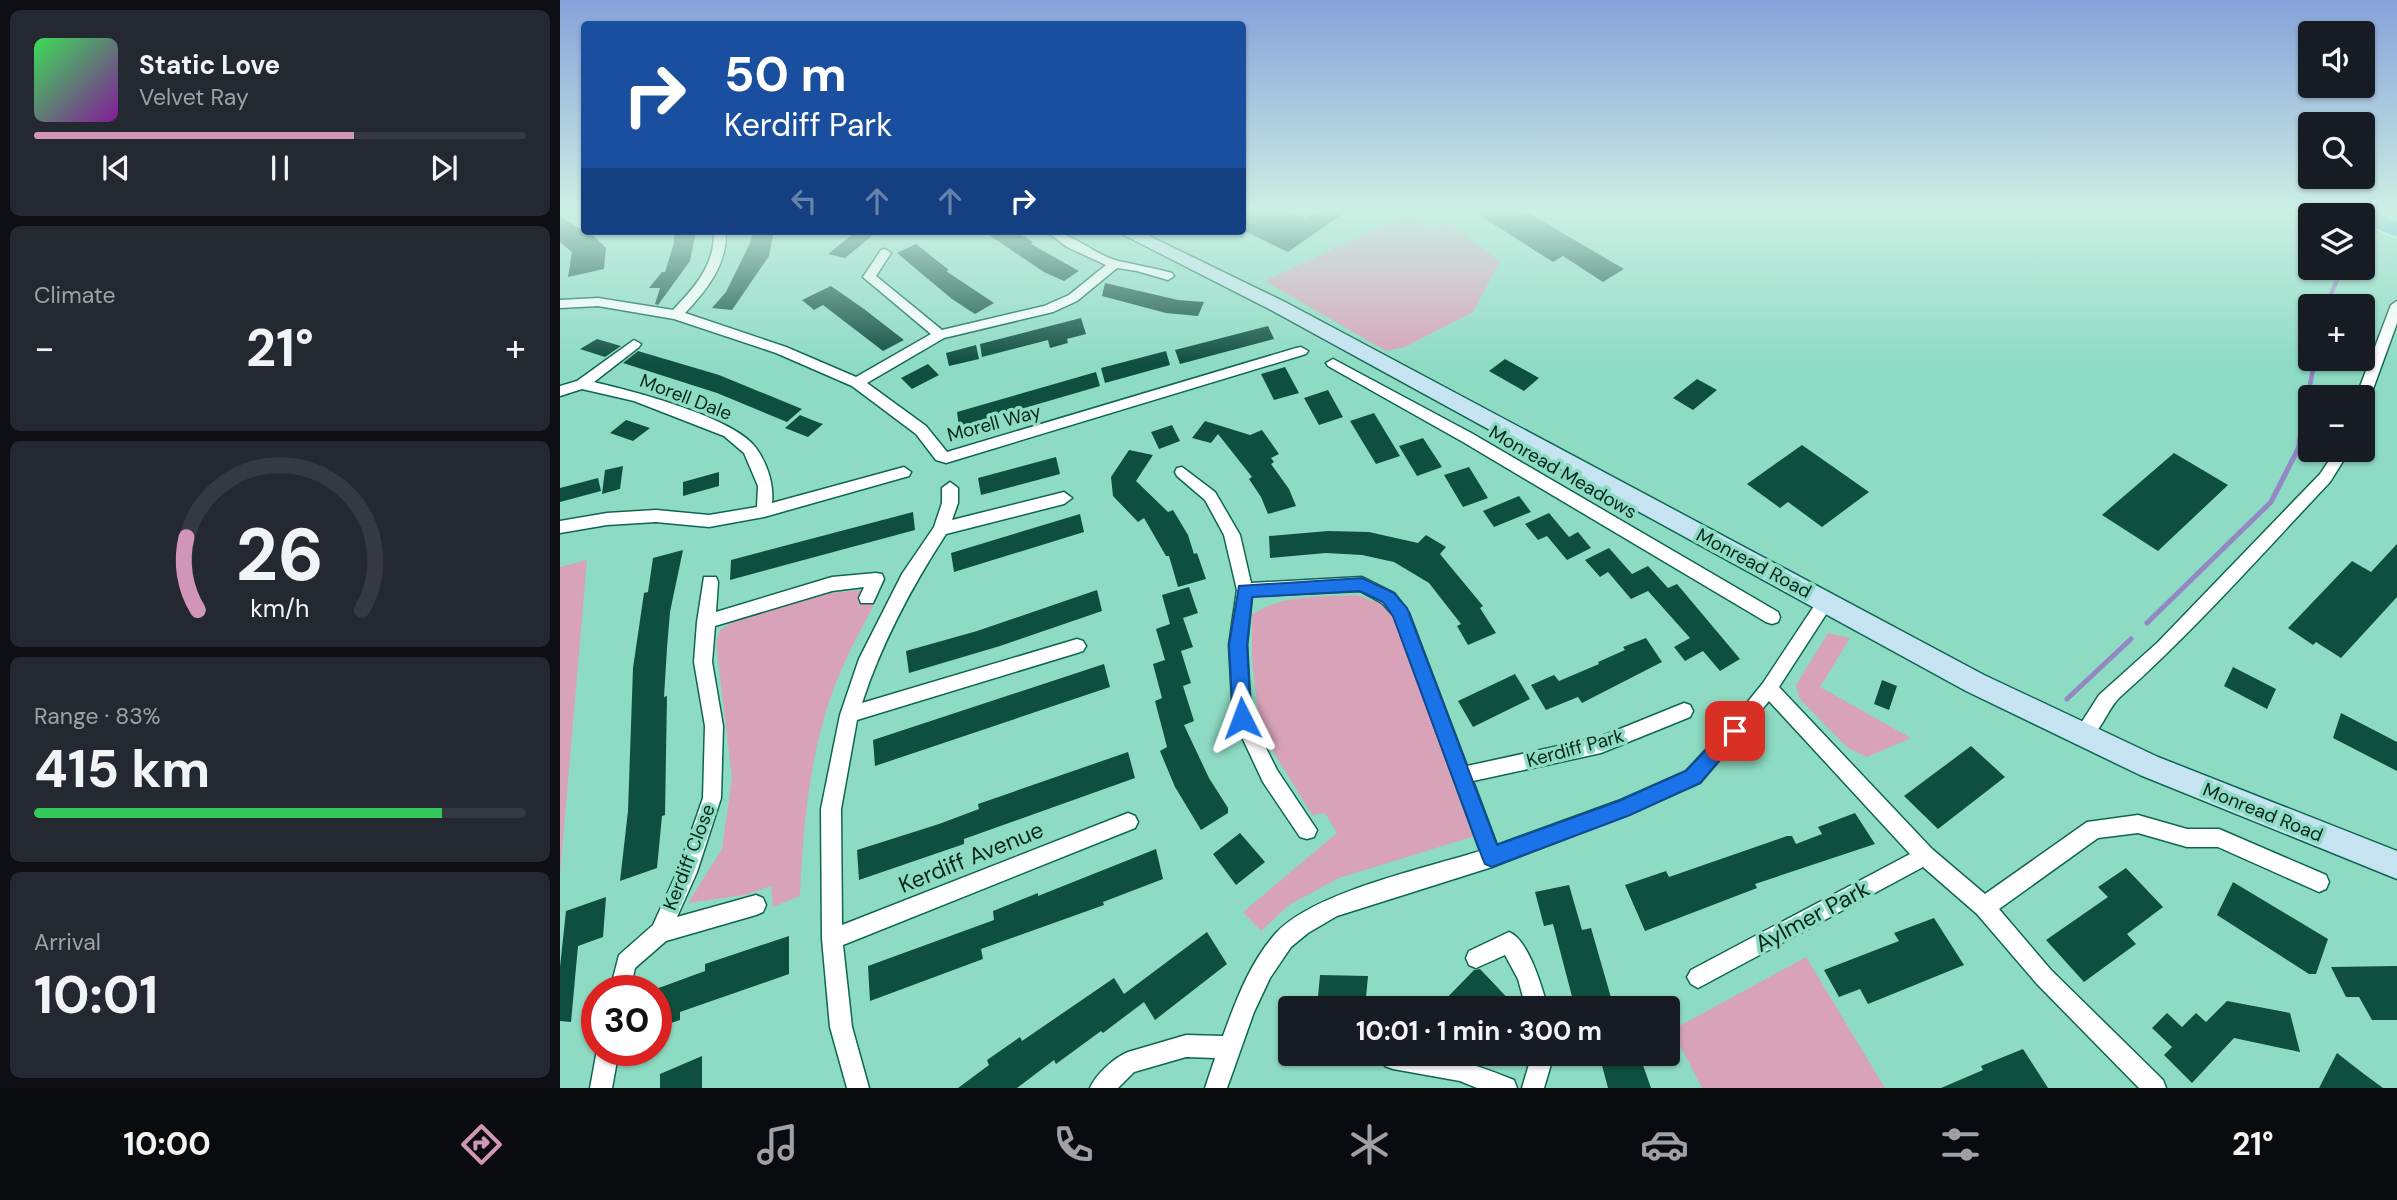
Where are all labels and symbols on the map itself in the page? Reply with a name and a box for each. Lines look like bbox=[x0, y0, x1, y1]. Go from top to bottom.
street label: Morell Dale bbox=[636, 368, 736, 426]
street label: Morell Way bbox=[944, 398, 1044, 448]
street label: Monread Meadows bbox=[1484, 419, 1642, 525]
street label: Monread Road bbox=[1692, 522, 1816, 604]
position arrow bbox=[1205, 681, 1279, 755]
pin bbox=[1705, 701, 1765, 761]
street label: Kerdiff Park bbox=[1524, 723, 1627, 773]
street label: Monread Road bbox=[2199, 777, 2327, 847]
street label: Kerdiff Close bbox=[657, 800, 721, 914]
street label: Kerdiff Avenue bbox=[894, 814, 1048, 900]
street label: Aylmer Park bbox=[1750, 873, 1875, 959]
speed limit sign: 30 bbox=[581, 975, 672, 1066]

